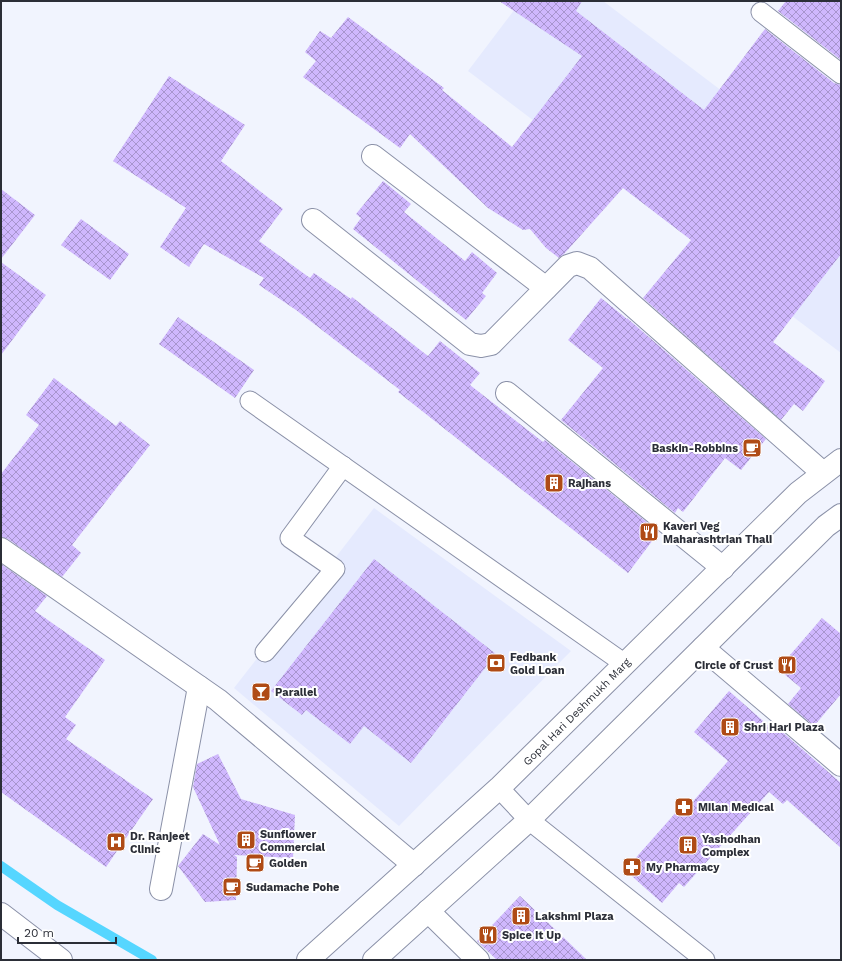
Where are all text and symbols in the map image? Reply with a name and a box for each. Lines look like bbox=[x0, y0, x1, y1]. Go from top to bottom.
cafe icon: Baskin-Robbins bbox=[741, 437, 763, 459]
place label: Baskin-Robbins bbox=[652, 442, 738, 455]
building icon: Rajhans bbox=[543, 472, 565, 494]
place label: Rajhans bbox=[568, 477, 611, 490]
place label: Kaveri Veg Maharashtrian Thali bbox=[663, 520, 772, 546]
restaurant icon: Kaveri Veg Maharashtrian Thali bbox=[638, 521, 660, 543]
place label: Fedbank Gold Loan bbox=[510, 651, 565, 677]
bank icon: Fedbank Gold Loan bbox=[485, 652, 507, 674]
restaurant icon: Circle of Crust bbox=[776, 654, 798, 676]
street label: Gopal Hari Deshmukh Marg bbox=[521, 656, 633, 768]
place label: Circle of Crust bbox=[695, 659, 773, 672]
bar icon: Parallel bbox=[250, 681, 272, 703]
place label: Parallel bbox=[275, 686, 317, 699]
building icon: Shri Hari Plaza bbox=[719, 716, 741, 738]
place label: Shri Hari Plaza bbox=[744, 721, 825, 734]
pharmacy icon: Milan Medical bbox=[673, 796, 695, 818]
place label: Milan Medical bbox=[698, 801, 774, 814]
place label: Sunflower Commercial bbox=[260, 828, 326, 854]
building icon: Sunflower Commercial bbox=[235, 829, 257, 851]
place label: Dr. Ranjeet Clinic bbox=[130, 830, 190, 856]
hospital icon: Dr. Ranjeet Clinic bbox=[105, 831, 127, 853]
place label: Yashodhan Complex bbox=[702, 833, 761, 859]
building icon: Yashodhan Complex bbox=[677, 834, 699, 856]
cafe icon: Golden bbox=[244, 852, 266, 874]
pharmacy icon: My Pharmacy bbox=[621, 856, 643, 878]
place label: Golden bbox=[269, 857, 307, 870]
place label: My Pharmacy bbox=[646, 861, 720, 874]
cafe icon: Sudamache Pohe bbox=[221, 876, 243, 898]
place label: Sudamache Pohe bbox=[246, 881, 339, 894]
building icon: Lakshmi Plaza bbox=[510, 905, 532, 927]
place label: Lakshmi Plaza bbox=[535, 910, 614, 923]
scale bar bbox=[18, 919, 116, 945]
restaurant icon: Spice It Up bbox=[477, 924, 499, 946]
text: 20 m bbox=[24, 926, 54, 940]
place label: Spice It Up bbox=[502, 929, 561, 942]

